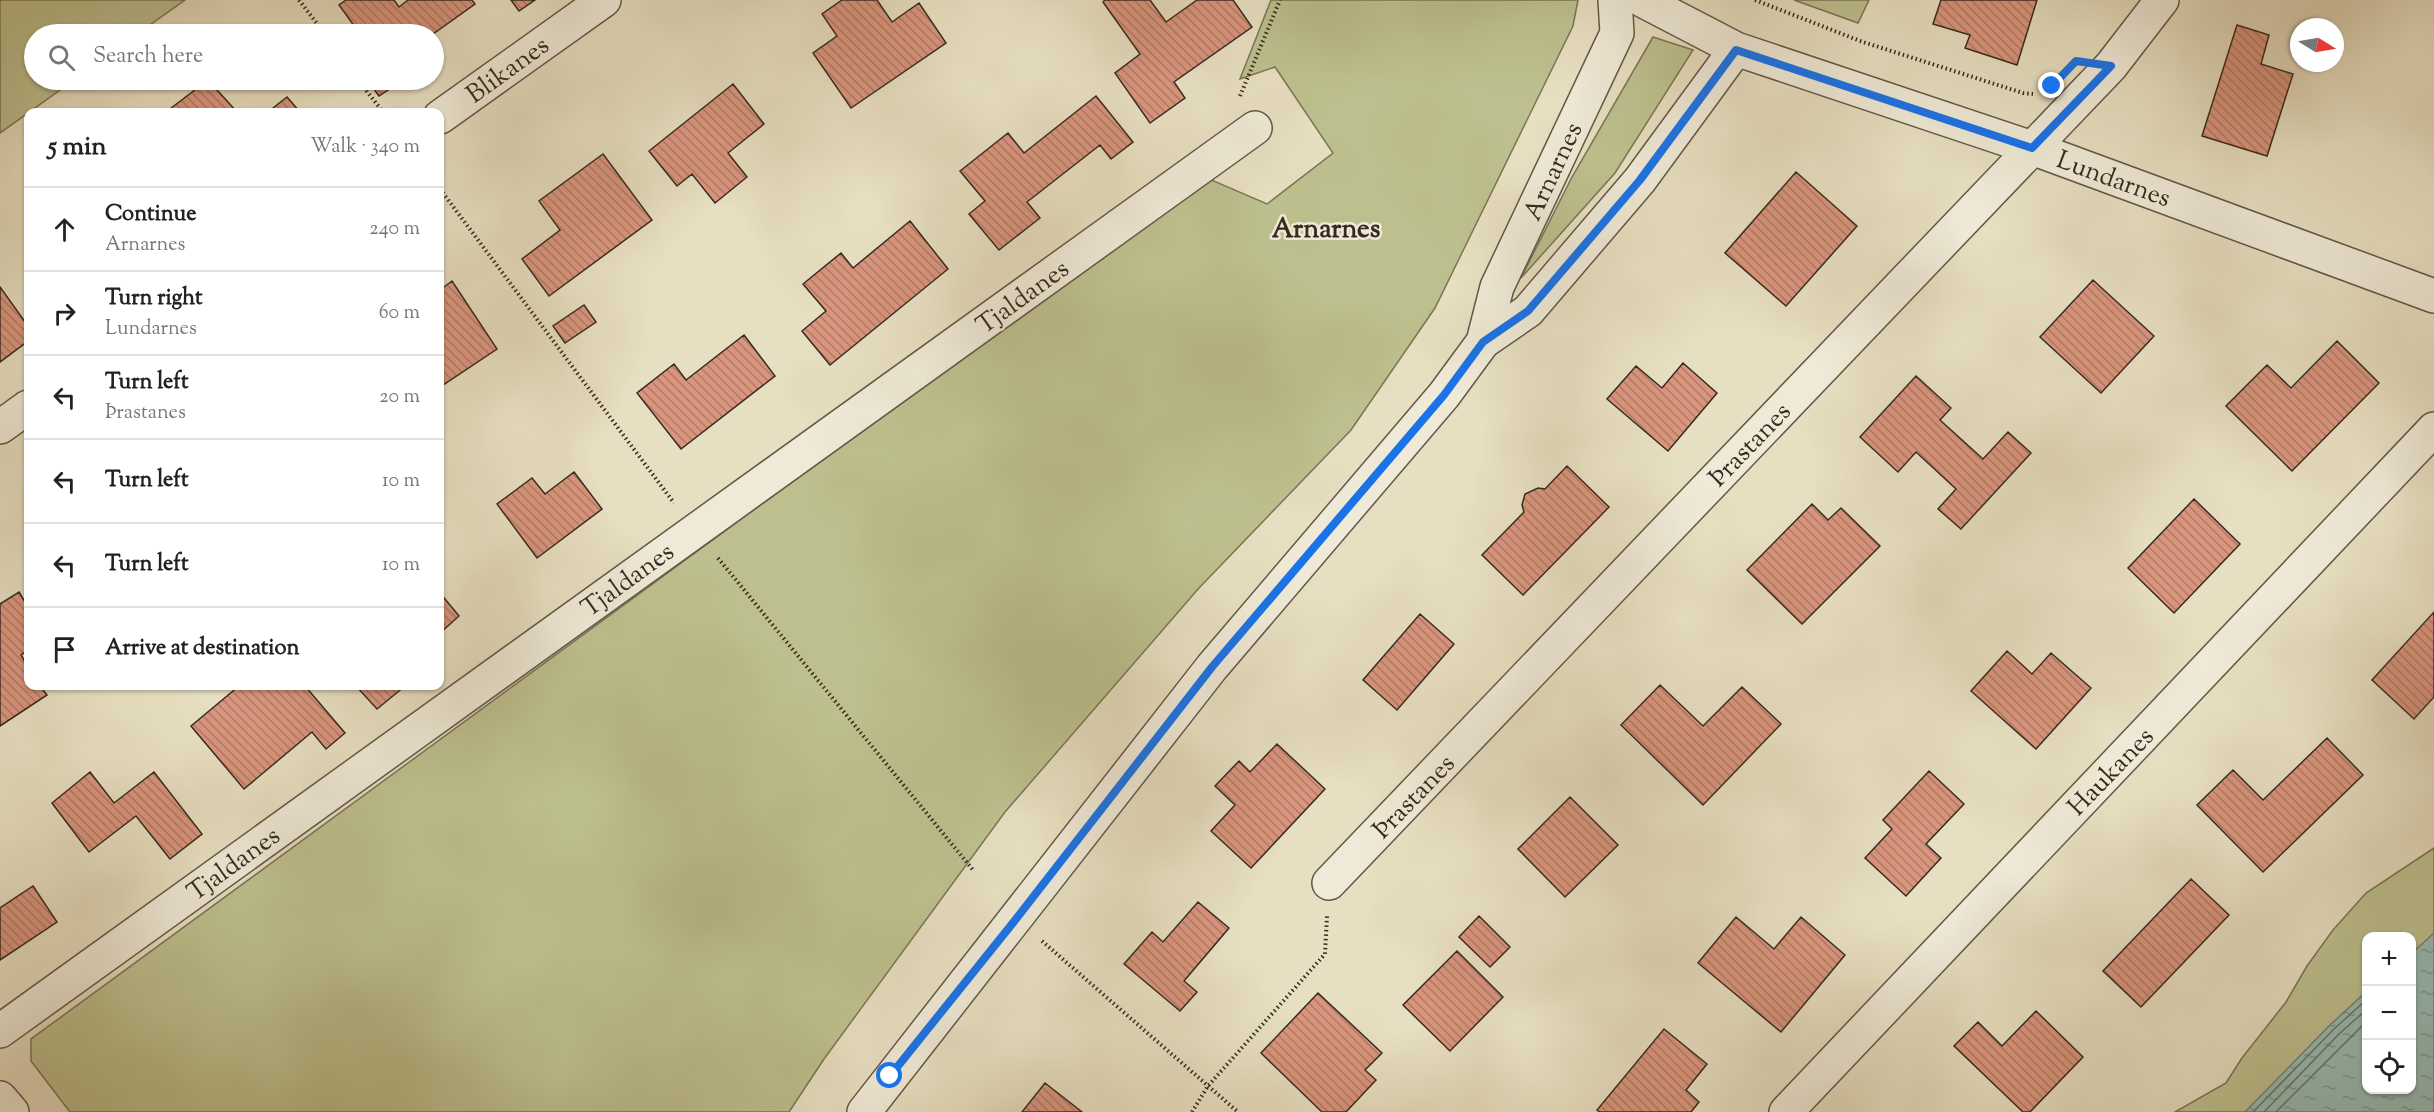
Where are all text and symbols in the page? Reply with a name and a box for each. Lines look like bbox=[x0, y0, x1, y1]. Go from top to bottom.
north arrow bbox=[2290, 18, 2344, 72]
search box bbox=[24, 24, 444, 90]
street label: Blikanes bbox=[459, 28, 558, 114]
icon: search bbox=[45, 41, 78, 74]
text: Search here bbox=[93, 41, 203, 73]
route end bbox=[2038, 72, 2064, 98]
street label: Arnarnes bbox=[1515, 117, 1593, 227]
text: 5 min bbox=[48, 129, 107, 166]
text: Walk · 340 m bbox=[310, 133, 420, 162]
street label: Lundarnes bbox=[2051, 143, 2176, 218]
text: Continue bbox=[105, 199, 196, 231]
district label: Arnarnes bbox=[1272, 211, 1381, 250]
icon: ahead bbox=[48, 213, 81, 246]
text: 240 m bbox=[369, 215, 420, 244]
text: Arnarnes bbox=[105, 231, 185, 260]
street label: Tjaldanes bbox=[969, 252, 1078, 344]
text: Turn right bbox=[105, 283, 202, 315]
icon: right bbox=[48, 297, 81, 330]
text: 60 m bbox=[379, 299, 420, 328]
text: Lundarnes bbox=[105, 315, 197, 344]
text: Turn left bbox=[105, 367, 188, 399]
icon: left bbox=[48, 381, 81, 414]
text: 20 m bbox=[379, 383, 420, 412]
street label: Þrastanes bbox=[1701, 395, 1801, 496]
text: Þrastanes bbox=[105, 399, 186, 428]
icon: left bbox=[48, 465, 81, 498]
text: Turn left bbox=[105, 465, 188, 497]
text: 10 m bbox=[382, 467, 420, 496]
street label: Tjaldanes bbox=[574, 535, 683, 627]
icon: left bbox=[48, 549, 81, 582]
text: Turn left bbox=[105, 549, 188, 581]
text: 10 m bbox=[382, 551, 420, 580]
icon: arrive bbox=[48, 633, 81, 666]
text: Arrive at destination bbox=[105, 633, 300, 665]
street label: Haukanes bbox=[2060, 720, 2164, 825]
street label: Þrastanes bbox=[1365, 747, 1465, 848]
street label: Tjaldanes bbox=[180, 819, 289, 911]
map controls bbox=[2362, 932, 2416, 1094]
button: + bbox=[2362, 932, 2416, 986]
button: − bbox=[2362, 986, 2416, 1040]
button: locate bbox=[2362, 1040, 2416, 1094]
route start bbox=[876, 1062, 902, 1088]

